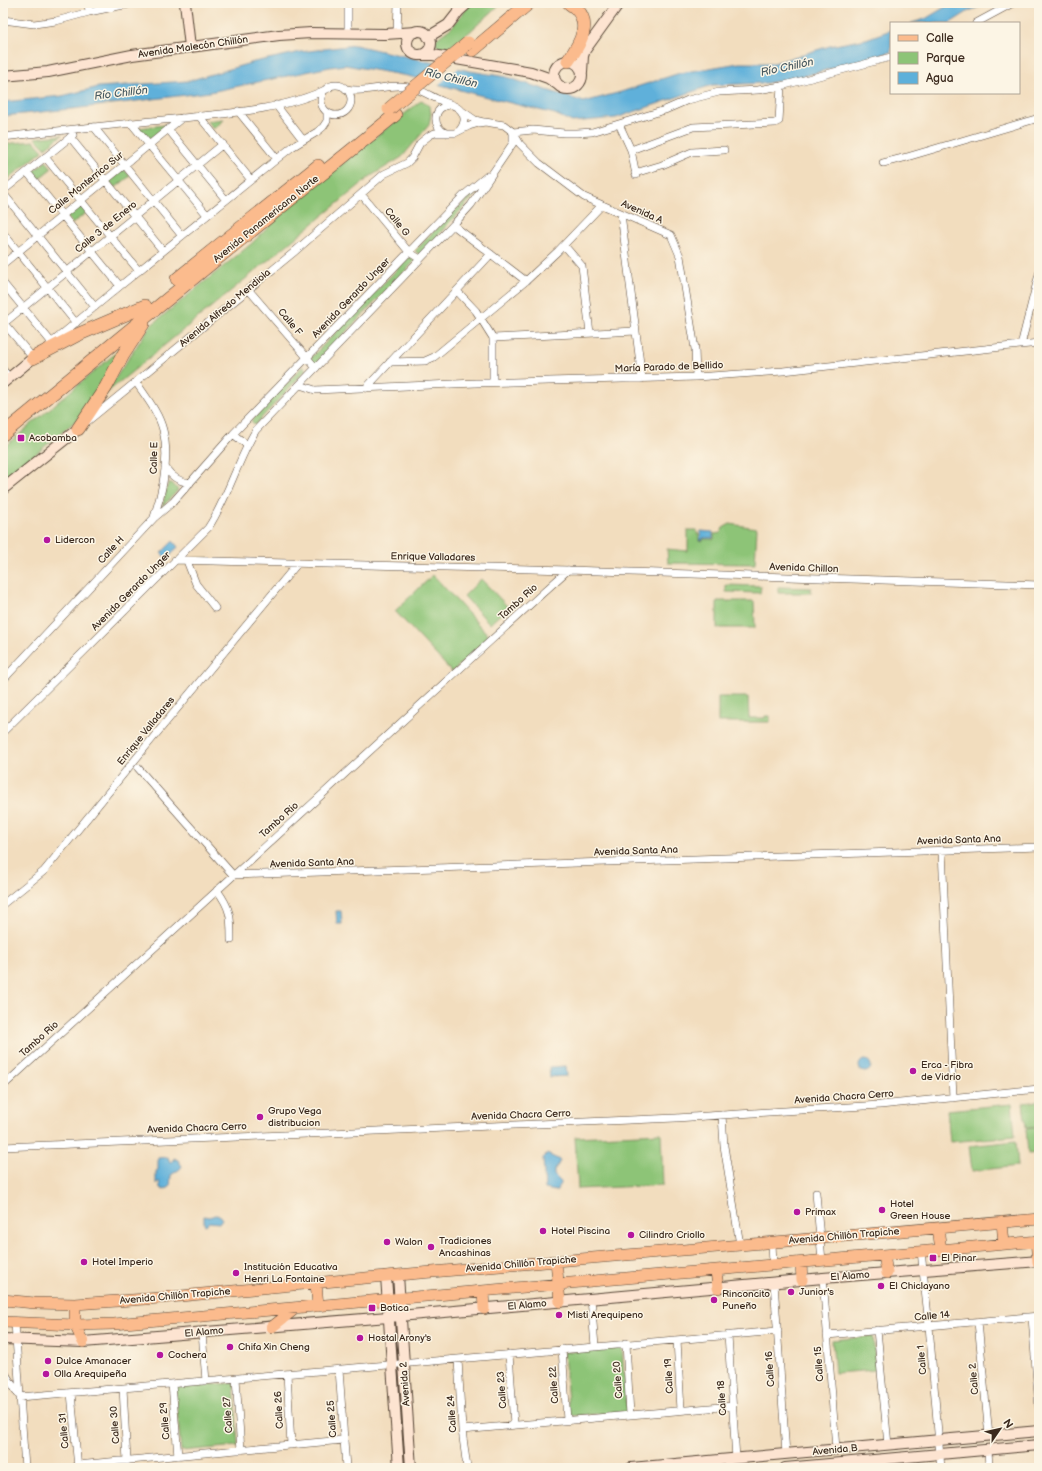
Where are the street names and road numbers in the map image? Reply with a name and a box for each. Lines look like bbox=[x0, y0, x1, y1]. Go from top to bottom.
street label: Avenida Malecón Chillón bbox=[137, 33, 249, 61]
street label: Calle Monterrico Sur bbox=[46, 149, 126, 217]
street label: Avenida Panamericana Norte bbox=[211, 173, 321, 265]
street label: Avenida A bbox=[619, 197, 666, 227]
street label: Calle 3 de Enero bbox=[73, 198, 140, 256]
street label: Calle G bbox=[382, 205, 412, 239]
street label: Avenida Gerardo Unger bbox=[310, 255, 393, 341]
street label: Avenida Alfredo Mendiola bbox=[177, 266, 273, 350]
street label: Calle F bbox=[275, 306, 305, 338]
street label: María Parado de Bellido bbox=[614, 359, 724, 375]
street label: Calle E bbox=[148, 441, 160, 474]
street label: Calle H bbox=[95, 534, 127, 566]
street label: Avenida Gerardo Unger bbox=[89, 549, 173, 633]
street label: Enrique Valladares bbox=[391, 550, 475, 564]
street label: Avenida Chillon bbox=[769, 561, 839, 575]
street label: Tambo Rio bbox=[496, 581, 540, 623]
street label: Enrique Valladares bbox=[115, 694, 177, 768]
street label: Tambo Rio bbox=[257, 799, 301, 841]
street label: Avenida Santa Ana bbox=[917, 833, 1002, 847]
street label: Avenida Santa Ana bbox=[594, 844, 679, 858]
street label: Avenida Santa Ana bbox=[270, 856, 355, 870]
street label: Tambo Rio bbox=[17, 1018, 61, 1060]
street label: Avenida Chacra Cerro bbox=[794, 1088, 894, 1106]
street label: Avenida Chacra Cerro bbox=[471, 1107, 571, 1123]
street label: Avenida Chacra Cerro bbox=[147, 1120, 247, 1136]
street label: Avenida Chillón Trapiche bbox=[788, 1225, 900, 1247]
street label: Avenida Chillón Trapiche bbox=[465, 1253, 577, 1275]
street label: El Alamo bbox=[830, 1269, 870, 1283]
street label: Avenida Chillón Trapiche bbox=[119, 1285, 231, 1307]
street label: El Alamo bbox=[507, 1297, 547, 1313]
street label: Calle 14 bbox=[914, 1308, 950, 1324]
street label: El Alamo bbox=[184, 1324, 224, 1340]
street label: Calle 1 bbox=[915, 1345, 929, 1375]
street label: Calle 15 bbox=[812, 1346, 826, 1382]
street label: Calle 16 bbox=[763, 1351, 777, 1387]
street label: Calle 19 bbox=[662, 1358, 676, 1394]
street label: Avenida 2 bbox=[397, 1361, 413, 1407]
street label: Calle 20 bbox=[611, 1361, 625, 1399]
street label: Calle 2 bbox=[967, 1363, 981, 1395]
street label: Calle 22 bbox=[547, 1366, 561, 1404]
street label: Calle 23 bbox=[495, 1371, 509, 1409]
street label: Calle 18 bbox=[715, 1380, 729, 1416]
street label: Calle 26 bbox=[272, 1391, 286, 1429]
street label: Calle 24 bbox=[445, 1395, 459, 1433]
street label: Calle 27 bbox=[221, 1396, 235, 1434]
street label: Calle 25 bbox=[325, 1400, 339, 1438]
street label: Calle 29 bbox=[157, 1402, 173, 1440]
street label: Calle 30 bbox=[108, 1406, 122, 1444]
street label: Calle 31 bbox=[56, 1413, 72, 1449]
street label: Avenida B bbox=[812, 1442, 858, 1458]

